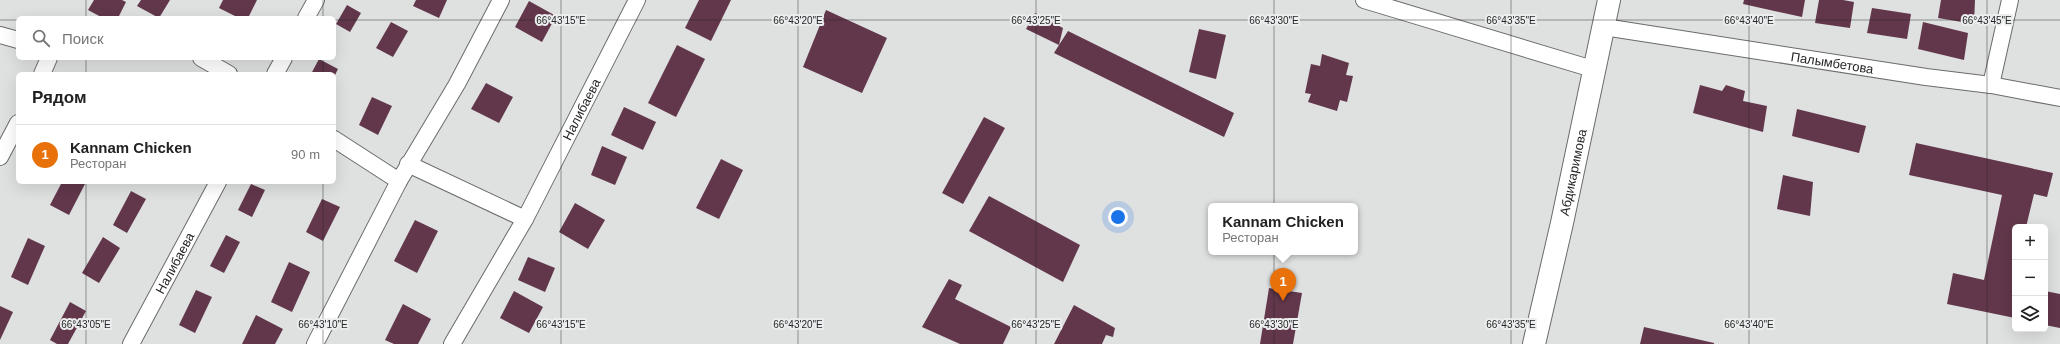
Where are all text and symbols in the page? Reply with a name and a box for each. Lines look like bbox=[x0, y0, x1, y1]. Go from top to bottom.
text: 66°43'15"E bbox=[536, 15, 586, 26]
text: 66°43'20"E bbox=[773, 15, 823, 26]
text: 66°43'25"E bbox=[1011, 15, 1061, 26]
text: 66°43'30"E bbox=[1249, 15, 1299, 26]
text: 66°43'35"E bbox=[1486, 15, 1536, 26]
text: 66°43'40"E bbox=[1724, 15, 1774, 26]
text: 66°43'45"E bbox=[1962, 15, 2012, 26]
search box bbox=[16, 16, 336, 60]
icon: search bbox=[30, 27, 52, 49]
text: Поиск bbox=[62, 30, 104, 47]
street label: Палымбетова bbox=[1790, 49, 1875, 76]
street label: Налибаева bbox=[559, 75, 603, 143]
text: Рядом bbox=[32, 88, 87, 107]
street label: Абдикаримова bbox=[1556, 127, 1589, 217]
text: Kannam Chicken bbox=[70, 139, 192, 156]
text: 1 bbox=[41, 147, 49, 162]
text: 90 m bbox=[291, 147, 320, 162]
text: Ресторан bbox=[70, 156, 127, 171]
popup bbox=[1208, 203, 1358, 255]
your location bbox=[1108, 207, 1128, 227]
text: Kannam Chicken bbox=[1222, 213, 1344, 230]
map controls bbox=[2012, 224, 2048, 332]
button: + bbox=[2012, 224, 2048, 260]
street label: Налибаева bbox=[152, 229, 197, 296]
text: Ресторан bbox=[1222, 230, 1279, 245]
button: − bbox=[2012, 260, 2048, 296]
pin: 1 bbox=[1270, 268, 1296, 301]
button: layers bbox=[2012, 296, 2048, 332]
text: 66°43'05"E bbox=[61, 319, 111, 330]
text: 66°43'10"E bbox=[298, 319, 348, 330]
text: 66°43'15"E bbox=[536, 319, 586, 330]
text: 66°43'20"E bbox=[773, 319, 823, 330]
text: 66°43'25"E bbox=[1011, 319, 1061, 330]
text: 66°43'30"E bbox=[1249, 319, 1299, 330]
text: 66°43'35"E bbox=[1486, 319, 1536, 330]
text: 66°43'40"E bbox=[1724, 319, 1774, 330]

